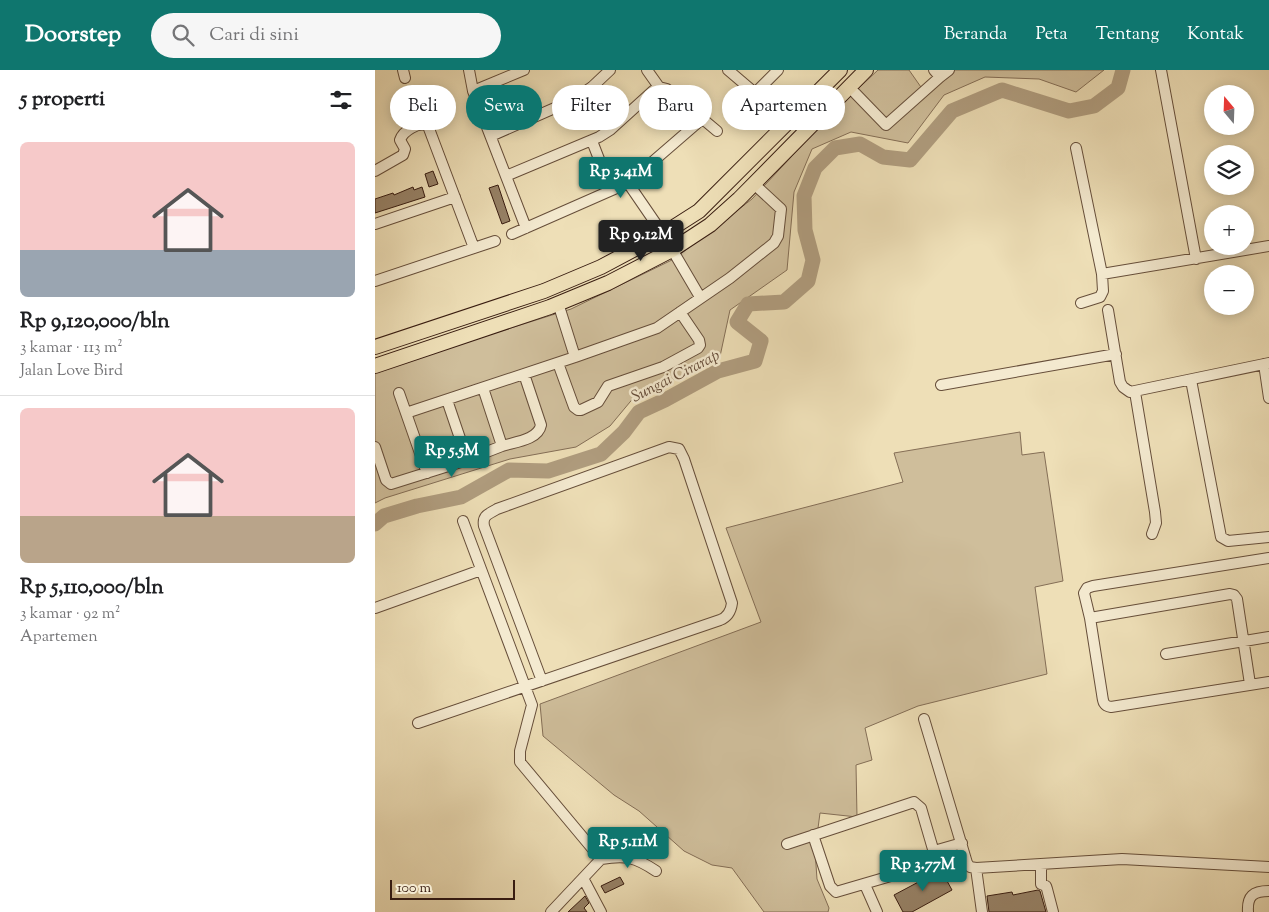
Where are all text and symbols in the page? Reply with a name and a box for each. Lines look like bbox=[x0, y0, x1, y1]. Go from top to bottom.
search box bbox=[151, 13, 501, 58]
text: Doorstep bbox=[25, 18, 121, 52]
icon: search bbox=[169, 21, 197, 49]
text: Cari di sini bbox=[209, 22, 299, 49]
text: Beranda bbox=[944, 22, 1007, 48]
text: Peta bbox=[1035, 22, 1068, 48]
text: Tentang bbox=[1096, 22, 1159, 48]
text: Kontak bbox=[1187, 22, 1244, 48]
text: 5 properti bbox=[20, 85, 105, 115]
chip: Beli bbox=[390, 85, 456, 130]
chip: Sewa bbox=[466, 85, 542, 130]
chip: Filter bbox=[552, 85, 629, 130]
chip: Baru bbox=[639, 85, 712, 130]
chip: Apartemen bbox=[722, 85, 845, 130]
north arrow bbox=[1204, 85, 1254, 135]
map controls bbox=[1204, 85, 1254, 315]
icon: filters bbox=[327, 86, 355, 114]
button: layers bbox=[1204, 145, 1254, 195]
pin: Rp 3.41M bbox=[569, 156, 673, 199]
text: Rp 3.41M bbox=[590, 161, 652, 184]
icon: home bbox=[143, 175, 233, 265]
button: + bbox=[1204, 205, 1254, 255]
pin: Rp 9.12M bbox=[589, 220, 693, 262]
text: Rp 9.12M bbox=[609, 224, 673, 247]
button: − bbox=[1204, 265, 1254, 315]
text: Rp 9,120,000/bln bbox=[20, 307, 170, 337]
text: 3 kamar · 113 m² bbox=[20, 337, 123, 360]
water label: Sungai Cirarap bbox=[628, 345, 724, 409]
text: Jalan Love Bird bbox=[20, 360, 123, 383]
pin: Rp 5.5M bbox=[406, 436, 498, 478]
icon: home bbox=[143, 440, 233, 530]
text: Rp 5.5M bbox=[425, 440, 479, 463]
text: Rp 5,110,000/bln bbox=[20, 573, 164, 603]
text: 3 kamar · 92 m² bbox=[20, 603, 121, 626]
text: Apartemen bbox=[20, 626, 98, 649]
pin: Rp 5.11M bbox=[576, 826, 680, 869]
text: Rp 5.11M bbox=[599, 831, 657, 854]
pin: Rp 3.77M bbox=[871, 850, 975, 892]
text: Rp 3.77M bbox=[891, 854, 955, 877]
scale bar bbox=[390, 877, 515, 900]
text: 100 m bbox=[397, 879, 431, 899]

